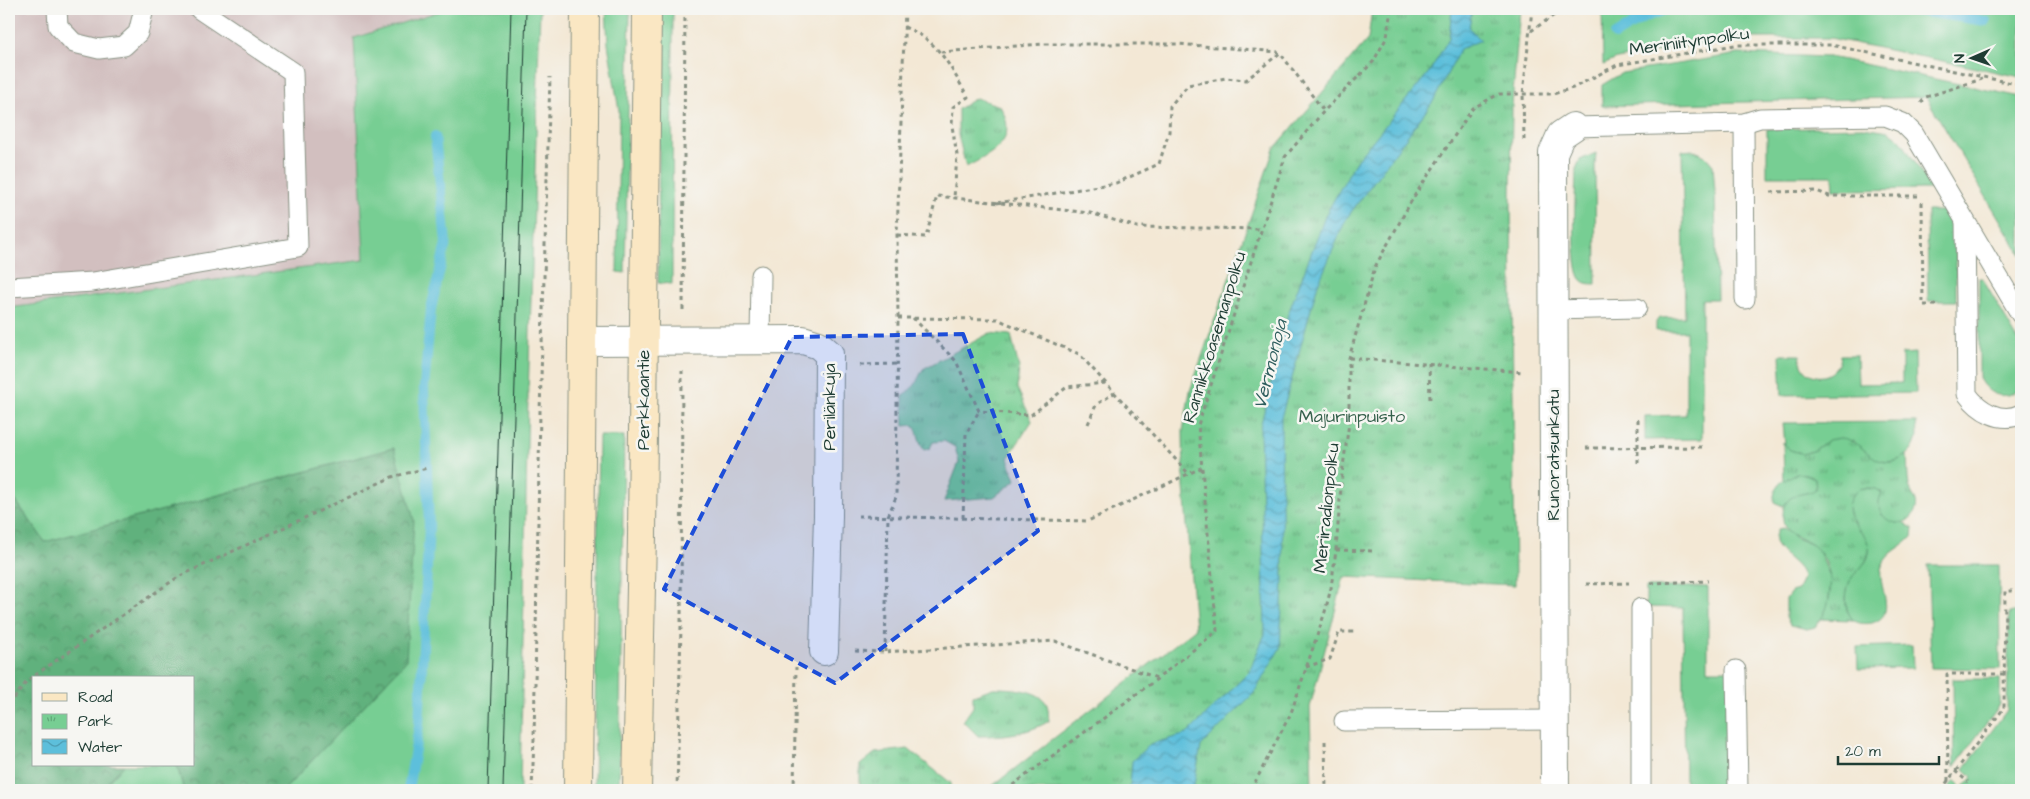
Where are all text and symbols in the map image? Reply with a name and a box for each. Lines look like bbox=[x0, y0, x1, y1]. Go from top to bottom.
street label: Meriniitynpolku bbox=[1627, 21, 1751, 63]
north arrow bbox=[1948, 32, 1998, 82]
text: N bbox=[1950, 53, 1970, 63]
street label: Rannikkoasemanpolku bbox=[1176, 248, 1252, 426]
water label: Vermonoja bbox=[1246, 315, 1295, 412]
street label: Perkkaantie bbox=[631, 350, 656, 450]
street label: Perilänkuja bbox=[817, 363, 842, 451]
street label: Runoratsunkatu bbox=[1541, 389, 1566, 521]
park label: Majurinpuisto bbox=[1299, 404, 1405, 429]
street label: Meriradionpolku bbox=[1307, 442, 1346, 574]
legend bbox=[32, 676, 195, 766]
text: Road bbox=[78, 687, 113, 708]
text: Park bbox=[78, 711, 113, 732]
scale bar bbox=[1838, 734, 1939, 766]
text: Water bbox=[78, 737, 122, 758]
text: 20 m bbox=[1845, 741, 1881, 762]

